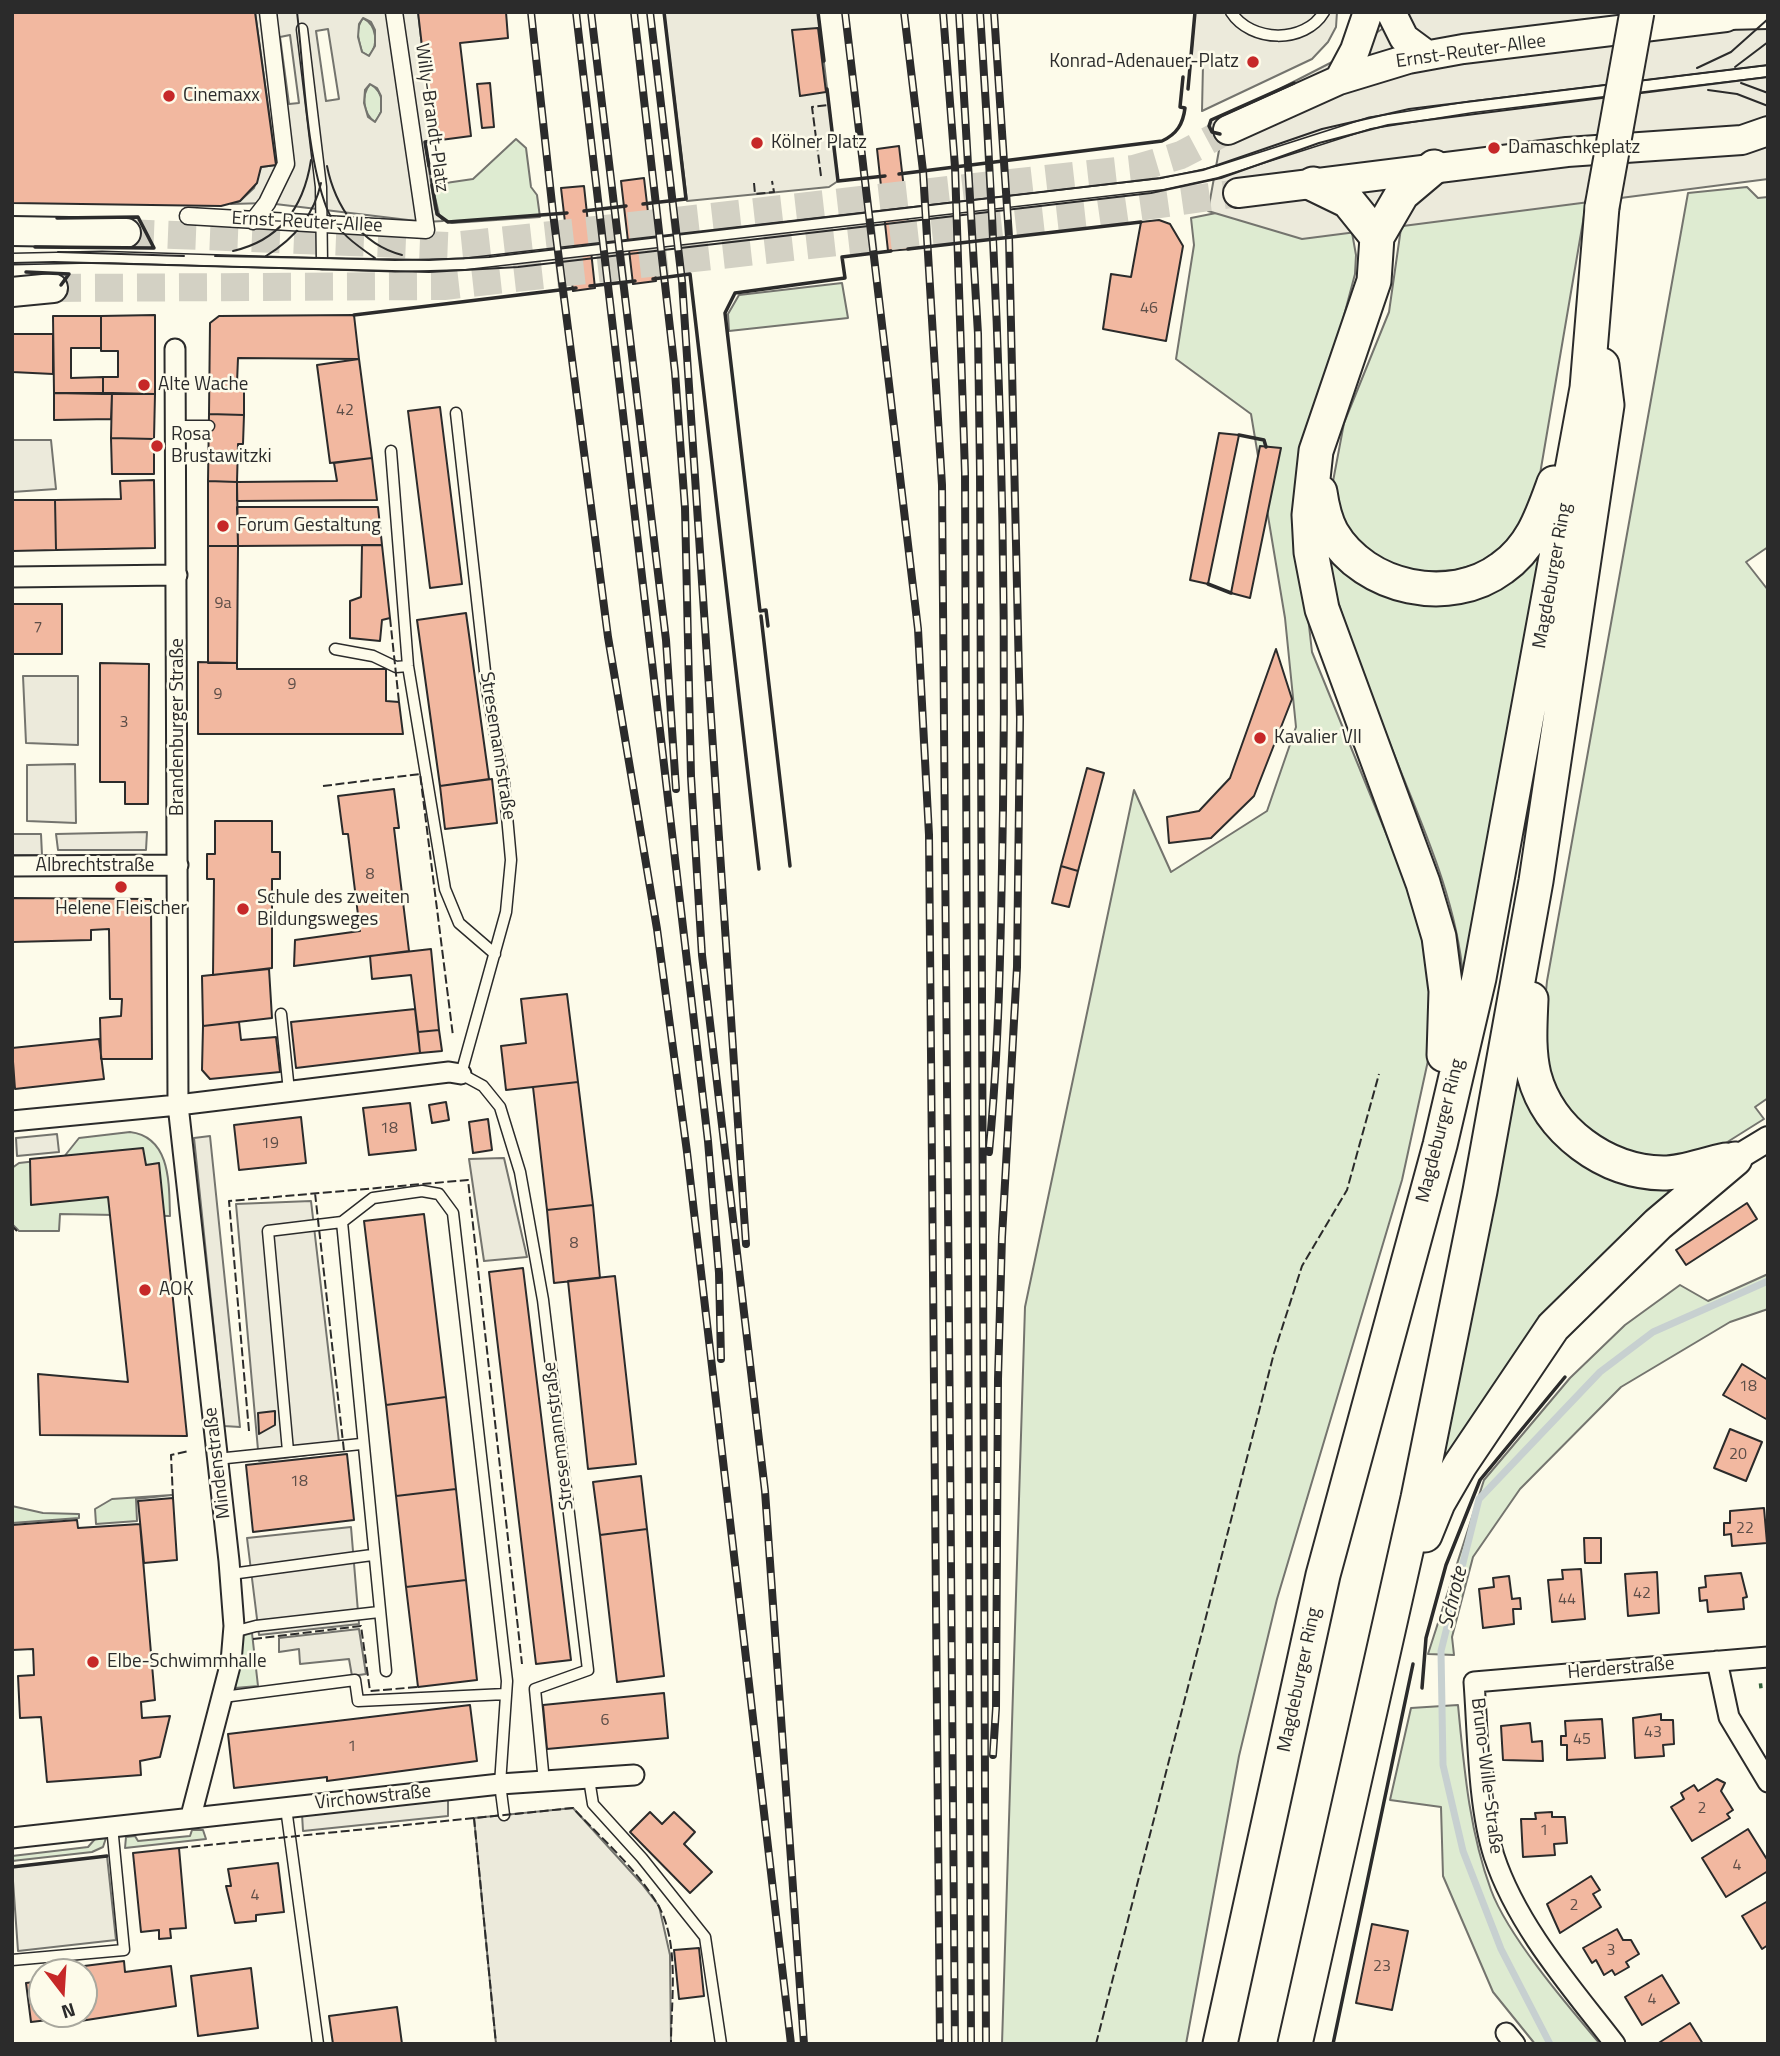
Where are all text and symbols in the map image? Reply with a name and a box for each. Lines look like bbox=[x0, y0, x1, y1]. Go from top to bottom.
street label: Ernst-Reuter-Allee bbox=[1395, 30, 1547, 74]
street label: Willy-Brandt-Platz bbox=[409, 42, 453, 194]
place label: Konrad-Adenauer-Platz bbox=[1049, 51, 1239, 73]
marker: Konrad-Adenauer-Platz bbox=[1245, 54, 1261, 70]
place label: Cinemaxx bbox=[183, 85, 260, 107]
marker: Cinemaxx bbox=[161, 88, 177, 104]
place label: Kölner Platz bbox=[771, 132, 867, 154]
marker: Kölner Platz bbox=[749, 135, 765, 151]
place label: Damaschkeplatz bbox=[1508, 137, 1640, 159]
marker: Damaschkeplatz bbox=[1486, 140, 1502, 156]
street label: Ernst-Reuter-Allee bbox=[231, 208, 383, 238]
house number: 46 bbox=[1140, 299, 1158, 319]
place label: Alte Wache bbox=[158, 374, 248, 396]
marker: Alte Wache bbox=[136, 377, 152, 393]
house number: 42 bbox=[336, 401, 354, 421]
place label: Rosa Brustawitzki bbox=[171, 424, 272, 468]
marker: Rosa Brustawitzki bbox=[149, 438, 165, 454]
street label: Magdeburger Ring bbox=[1529, 501, 1577, 651]
place label: Forum Gestaltung bbox=[237, 515, 381, 537]
marker: Forum Gestaltung bbox=[215, 518, 231, 534]
house number: 9a bbox=[215, 594, 231, 614]
house number: 7 bbox=[34, 618, 42, 638]
street label: Brandenburger Straße bbox=[167, 638, 189, 816]
street label: Stresemannstraße bbox=[474, 671, 520, 821]
house number: 9 bbox=[288, 675, 296, 695]
house number: 9 bbox=[214, 685, 222, 705]
house number: 3 bbox=[120, 713, 128, 733]
place label: Kavalier VII bbox=[1274, 727, 1362, 749]
marker: Kavalier VII bbox=[1252, 730, 1268, 746]
street label: Albrechtstraße bbox=[36, 855, 154, 877]
house number: 8 bbox=[366, 865, 374, 885]
marker: Helene Fleischer bbox=[113, 879, 129, 895]
place label: Schule des zweiten Bildungsweges bbox=[257, 887, 410, 931]
place label: Helene Fleischer bbox=[55, 898, 187, 920]
marker: Schule des zweiten Bildungsweges bbox=[235, 901, 251, 917]
street label: Magdeburger Ring bbox=[1412, 1057, 1470, 1205]
house number: 18 bbox=[380, 1119, 398, 1139]
house number: 19 bbox=[261, 1134, 279, 1154]
house number: 8 bbox=[570, 1234, 578, 1254]
place label: AOK bbox=[159, 1279, 193, 1301]
marker: AOK bbox=[137, 1282, 153, 1298]
street label: Stresemannstraße bbox=[539, 1361, 579, 1511]
house number: 18 bbox=[1739, 1377, 1757, 1397]
street label: Mindenstraße bbox=[200, 1406, 236, 1520]
house number: 20 bbox=[1729, 1445, 1747, 1465]
house number: 18 bbox=[290, 1472, 308, 1492]
house number: 22 bbox=[1736, 1519, 1754, 1539]
water label: Schrote bbox=[1434, 1565, 1474, 1631]
house number: 42 bbox=[1633, 1584, 1651, 1604]
house number: 44 bbox=[1558, 1590, 1576, 1610]
street label: Magdeburger Ring bbox=[1274, 1606, 1326, 1754]
place label: Elbe-Schwimmhalle bbox=[107, 1651, 266, 1673]
street label: Herderstraße bbox=[1567, 1653, 1675, 1685]
marker: Elbe-Schwimmhalle bbox=[85, 1654, 101, 1670]
street label: Bruno-Wille-Straße bbox=[1465, 1697, 1507, 1855]
house number: 6 bbox=[601, 1711, 609, 1731]
house number: 43 bbox=[1644, 1723, 1662, 1743]
house number: 45 bbox=[1573, 1730, 1591, 1750]
house number: 1 bbox=[348, 1737, 356, 1757]
street label: Virchowstraße bbox=[314, 1781, 432, 1815]
house number: 2 bbox=[1698, 1799, 1706, 1819]
house number: 1 bbox=[1540, 1821, 1548, 1841]
house number: 4 bbox=[1733, 1856, 1741, 1876]
house number: 4 bbox=[251, 1886, 259, 1906]
house number: 2 bbox=[1570, 1896, 1578, 1916]
house number: 3 bbox=[1607, 1941, 1615, 1961]
house number: 23 bbox=[1373, 1957, 1391, 1977]
north arrow bbox=[28, 1958, 98, 2028]
house number: 4 bbox=[1648, 1990, 1656, 2010]
text: N bbox=[58, 1996, 79, 2027]

